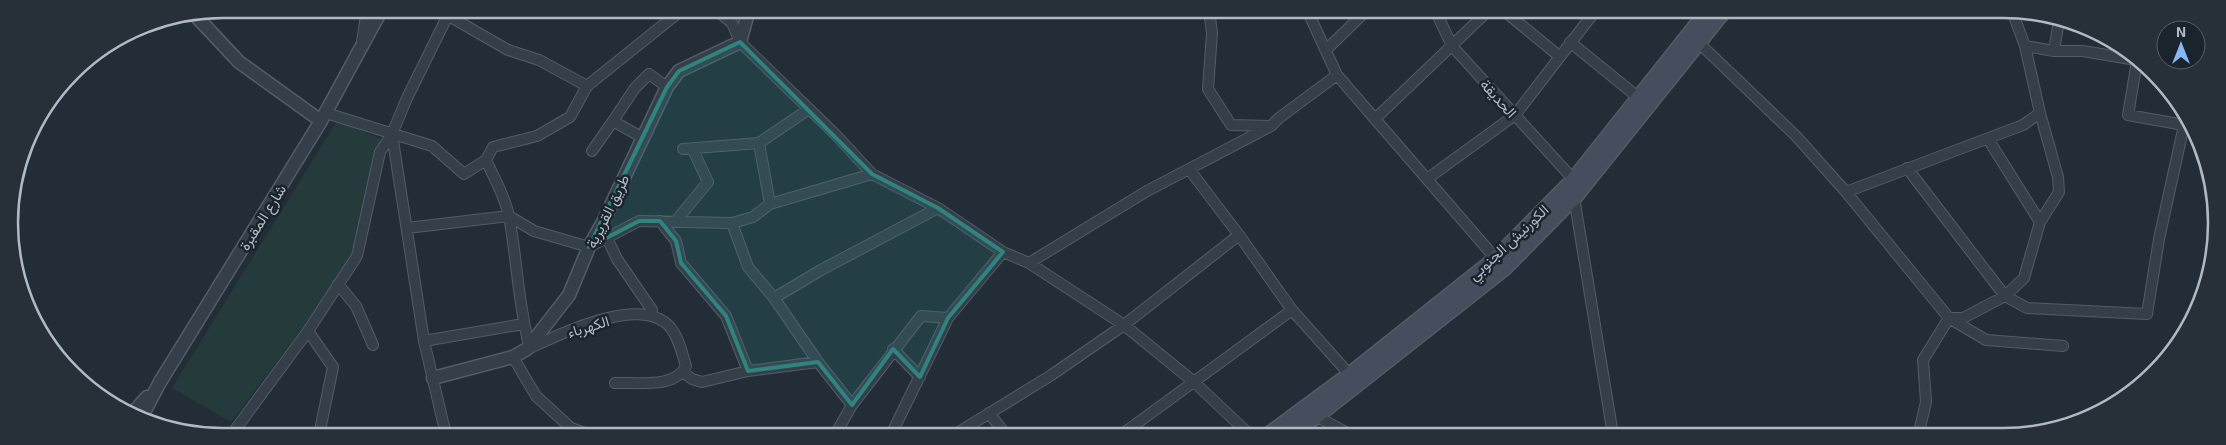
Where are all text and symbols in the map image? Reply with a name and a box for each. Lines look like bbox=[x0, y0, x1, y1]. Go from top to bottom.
north arrow bbox=[2156, 20, 2206, 70]
text: N bbox=[2176, 23, 2186, 40]
street label: الحديقة bbox=[1476, 75, 1521, 122]
street label: طريق القريرية bbox=[581, 171, 634, 252]
street label: شارع المقبرة bbox=[235, 181, 292, 255]
street label: الكورنيش الجنوبي bbox=[1464, 200, 1555, 287]
street label: الكهرباء bbox=[565, 311, 611, 342]

